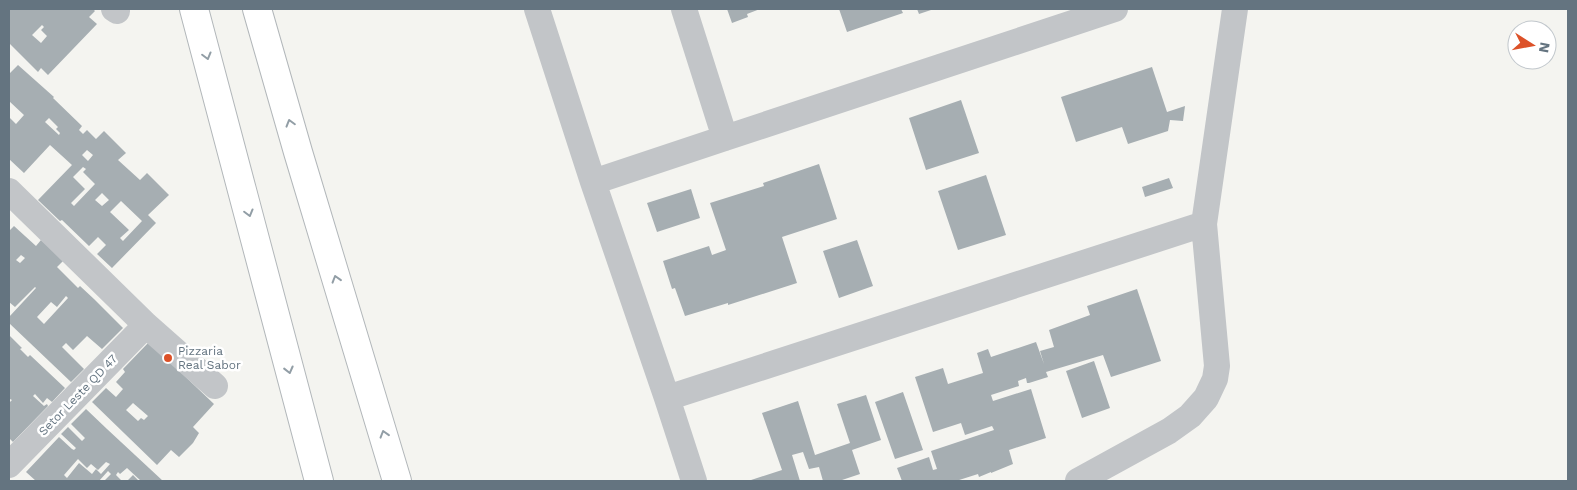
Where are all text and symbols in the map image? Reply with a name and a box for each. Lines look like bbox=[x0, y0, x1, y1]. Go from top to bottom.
north arrow bbox=[1507, 20, 1557, 70]
text: N bbox=[1536, 41, 1554, 54]
one-way arrow bbox=[201, 51, 212, 60]
one-way arrow bbox=[285, 120, 295, 128]
one-way arrow bbox=[243, 208, 253, 216]
one-way arrow bbox=[332, 275, 342, 284]
place label: Pizzaria Real Sabor bbox=[178, 344, 241, 372]
street label: Setor Leste QD 47 bbox=[36, 352, 120, 438]
marker: Pizzaria Real Sabor bbox=[162, 352, 174, 364]
one-way arrow bbox=[284, 366, 294, 374]
one-way arrow bbox=[379, 431, 389, 439]

